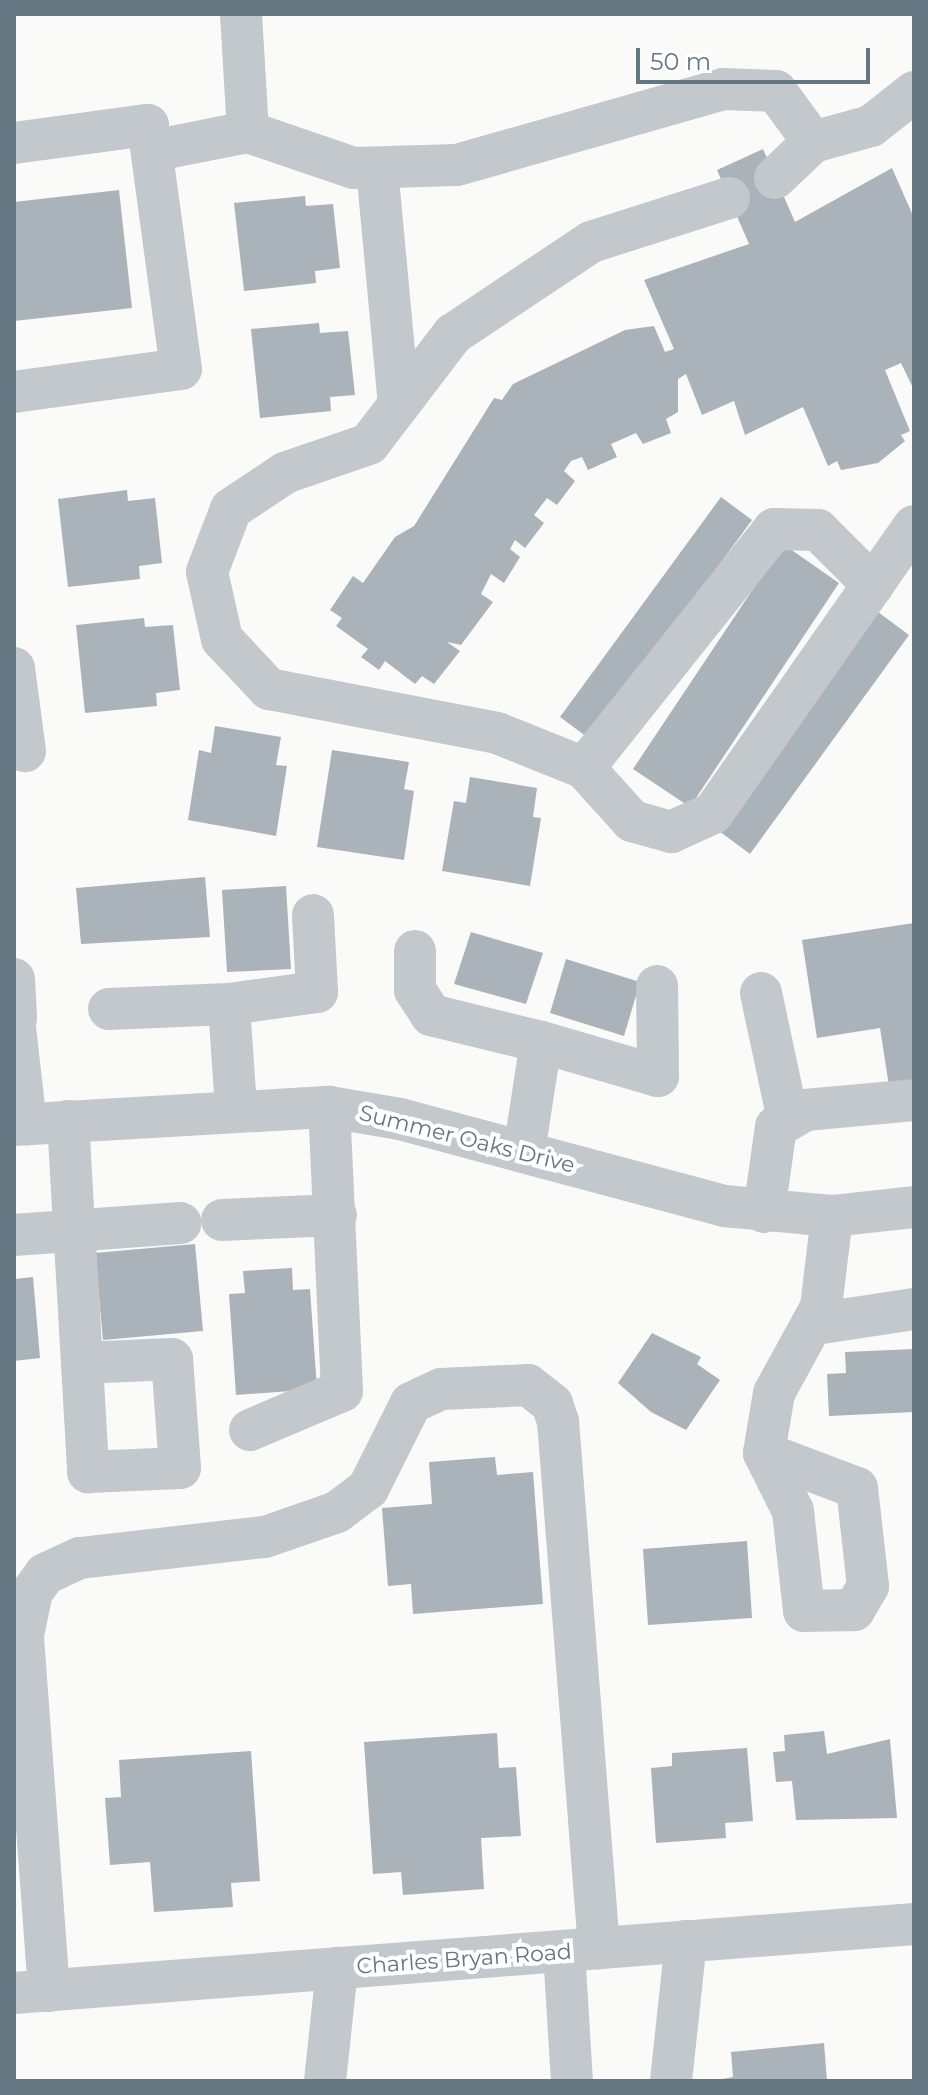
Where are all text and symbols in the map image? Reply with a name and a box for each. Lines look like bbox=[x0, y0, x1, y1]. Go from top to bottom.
scale bar bbox=[640, 32, 874, 82]
text: 50 m bbox=[650, 47, 711, 76]
street label: Summer Oaks Drive bbox=[356, 1099, 578, 1179]
street label: Charles Bryan Road bbox=[355, 1938, 573, 1980]

